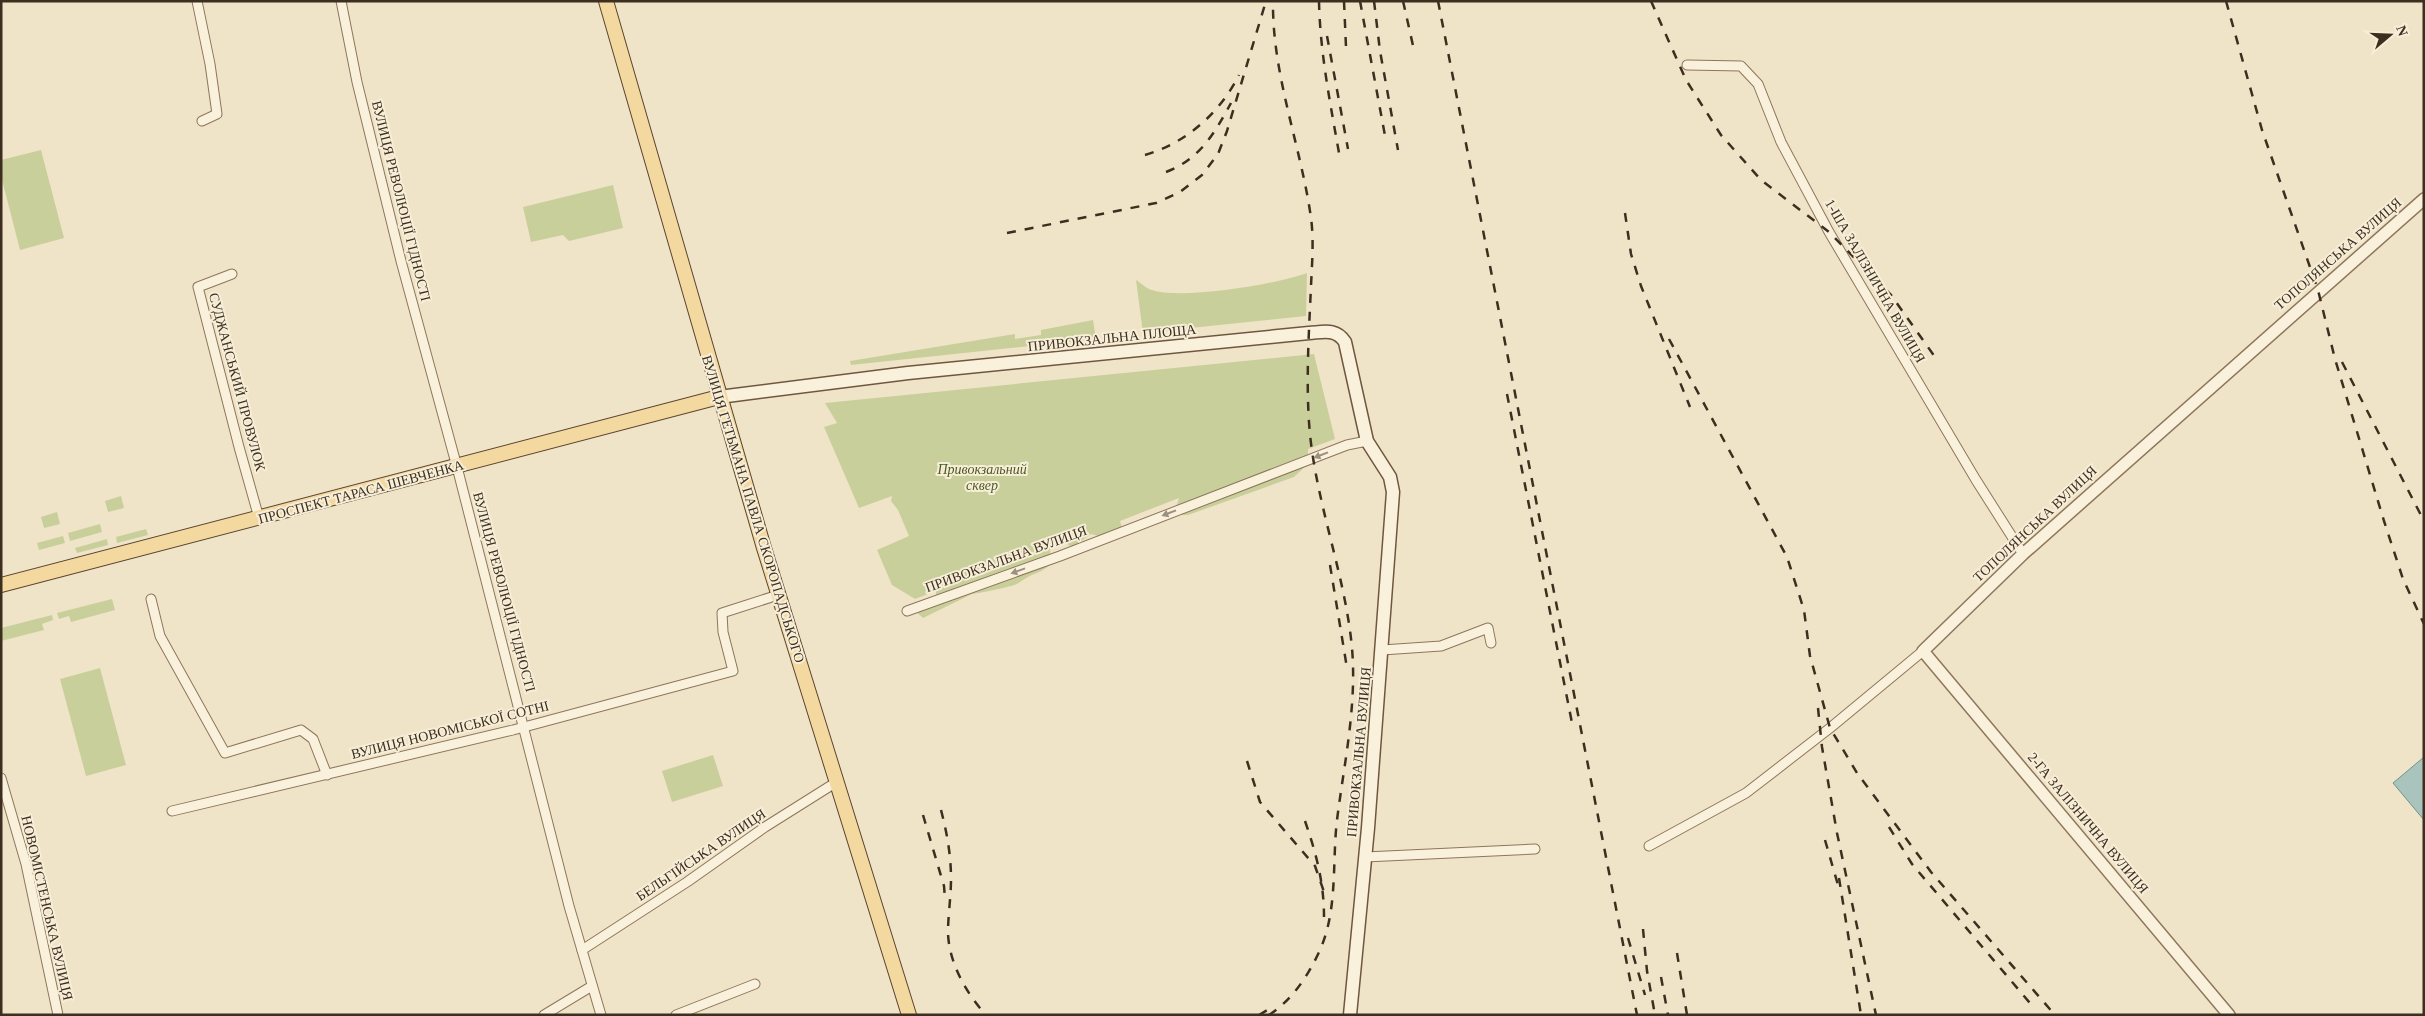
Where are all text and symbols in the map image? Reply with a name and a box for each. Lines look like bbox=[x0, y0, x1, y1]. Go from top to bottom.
north arrow bbox=[2365, 10, 2415, 60]
text: N bbox=[2393, 24, 2411, 38]
street label: ВУЛИЦЯ РЕВОЛЮЦІЇ ГІДНОСТІ bbox=[369, 99, 434, 303]
street label: ТОПОЛЯНСЬКА ВУЛИЦЯ bbox=[2272, 195, 2404, 313]
street label: 1-ША ЗАЛІЗНИЧНА ВУЛИЦЯ bbox=[1822, 197, 1928, 365]
street label: СУДЖАНСЬКИЙ ПРОВУЛОК bbox=[206, 291, 269, 473]
street label: ПРИВОКЗАЛЬНА ПЛОЩА bbox=[1027, 322, 1198, 354]
street label: ВУЛИЦЯ ГЕТЬМАНА ПАВЛА СКОРОПАДСЬКОГО bbox=[699, 353, 807, 665]
one-way arrow bbox=[1313, 451, 1328, 459]
street label: ПРОСПЕКТ ТАРАСА ШЕВЧЕНКА bbox=[257, 457, 466, 527]
park label: Привокзальний сквер bbox=[936, 462, 1027, 493]
street label: ТОПОЛЯНСЬКА ВУЛИЦЯ bbox=[1970, 463, 2100, 585]
street label: ВУЛИЦЯ РЕВОЛЮЦІЇ ГІДНОСТІ bbox=[470, 490, 539, 694]
one-way arrow bbox=[1162, 510, 1177, 518]
street label: ПРИВОКЗАЛЬНА ВУЛИЦЯ bbox=[923, 523, 1089, 595]
one-way arrow bbox=[1010, 568, 1025, 575]
street label: ПРИВОКЗАЛЬНА ВУЛИЦЯ bbox=[1344, 666, 1374, 838]
street label: ВУЛИЦЯ НОВОМІСЬКОЇ СОТНІ bbox=[349, 697, 551, 762]
street label: 2-ГА ЗАЛІЗНИЧНА ВУЛИЦЯ bbox=[2025, 750, 2151, 896]
street label: БЕЛЬГІЙСЬКА ВУЛИЦЯ bbox=[633, 805, 769, 904]
street label: НОВОМІСТЕНСЬКА ВУЛИЦЯ bbox=[18, 814, 76, 1002]

